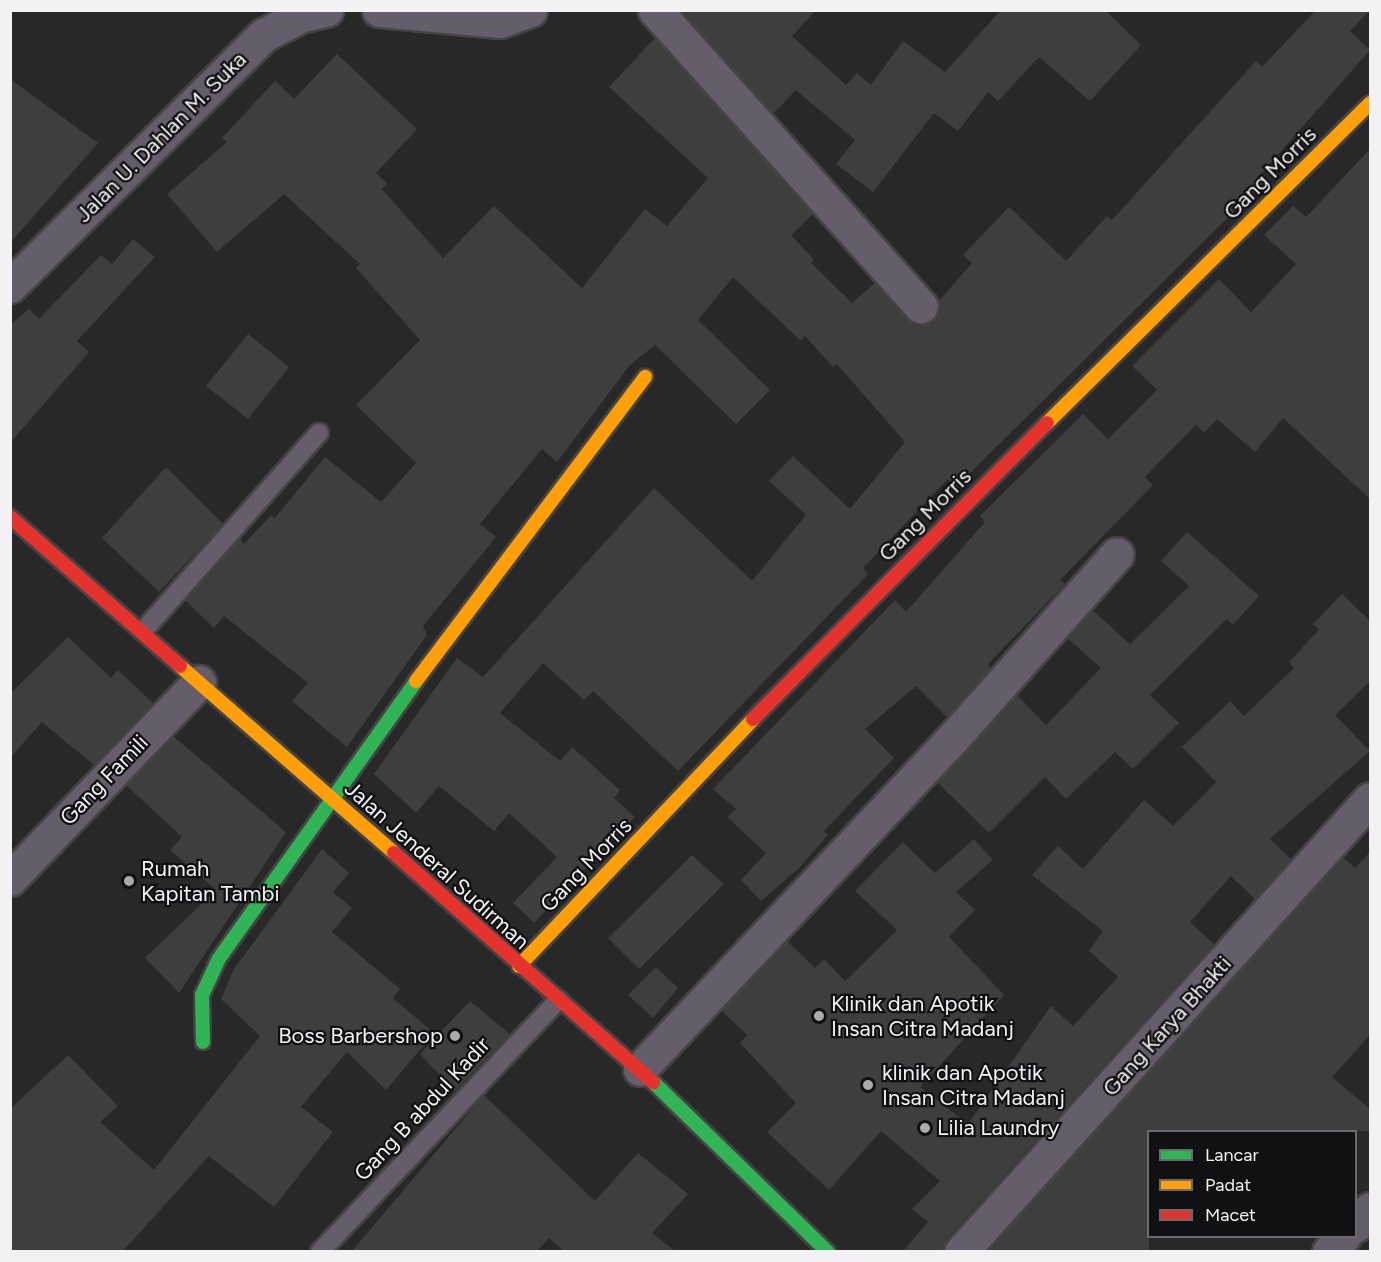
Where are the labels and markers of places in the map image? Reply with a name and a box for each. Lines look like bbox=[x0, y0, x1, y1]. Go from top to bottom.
place label: Rumah Kapitan Tambi bbox=[141, 855, 279, 906]
marker: Rumah Kapitan Tambi bbox=[122, 874, 136, 888]
place label: Klinik dan Apotik Insan Citra Madanj bbox=[831, 990, 1014, 1042]
marker: Klinik dan Apotik Insan Citra Madanj bbox=[812, 1009, 826, 1023]
place label: Boss Barbershop bbox=[278, 1023, 443, 1049]
marker: Boss Barbershop bbox=[448, 1029, 462, 1043]
place label: klinik dan Apotik Insan Citra Madanj bbox=[882, 1059, 1065, 1110]
marker: klinik dan Apotik Insan Citra Madanj bbox=[859, 1076, 877, 1094]
place label: Lilia Laundry bbox=[937, 1115, 1059, 1141]
marker: Lilia Laundry bbox=[918, 1121, 932, 1135]

